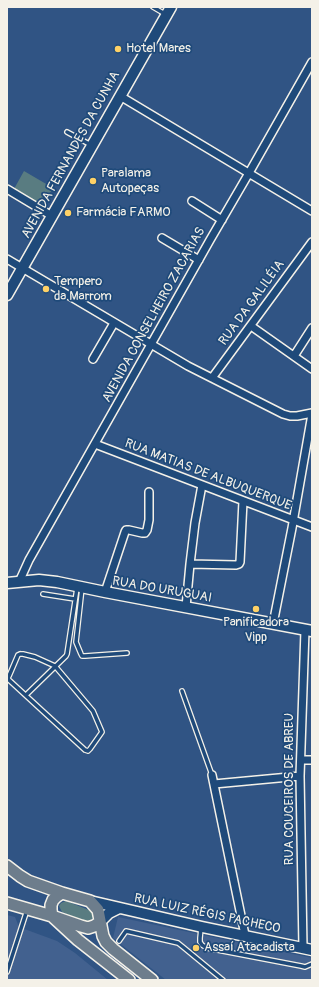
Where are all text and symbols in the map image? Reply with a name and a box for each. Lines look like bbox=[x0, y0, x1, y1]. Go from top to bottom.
place label: Hotel Mares bbox=[126, 41, 191, 57]
marker: Hotel Mares bbox=[113, 44, 123, 54]
street label: AVENIDA FERNANDES DA CUNHA bbox=[19, 69, 123, 241]
place label: Paralama Autopeças bbox=[101, 166, 159, 197]
marker: Paralama Autopeças bbox=[88, 176, 98, 186]
place label: Farmácia FARMO bbox=[76, 205, 171, 221]
marker: Farmácia FARMO bbox=[63, 208, 73, 218]
street label: AVENIDA CONSELHEIRO ZACARIAS bbox=[99, 225, 209, 405]
street label: RUA DA GALILÉIA bbox=[216, 257, 288, 349]
place label: Tempero da Marrom bbox=[54, 274, 112, 305]
marker: Tempero da Marrom bbox=[41, 284, 51, 294]
street label: RUA MATIAS DE ALBUQUERQUE bbox=[122, 436, 294, 514]
street label: RUA DO URUGUAI bbox=[111, 574, 213, 606]
marker: Panificadora Vipp bbox=[251, 604, 261, 614]
place label: Panificadora Vipp bbox=[223, 615, 289, 646]
street label: RUA COUCEIROS DE ABREU bbox=[282, 713, 298, 865]
street label: RUA LUIZ RÉGIS PACHECO bbox=[132, 891, 282, 937]
place label: Assaí Atacadista bbox=[204, 940, 295, 956]
marker: Assaí Atacadista bbox=[191, 943, 201, 953]

